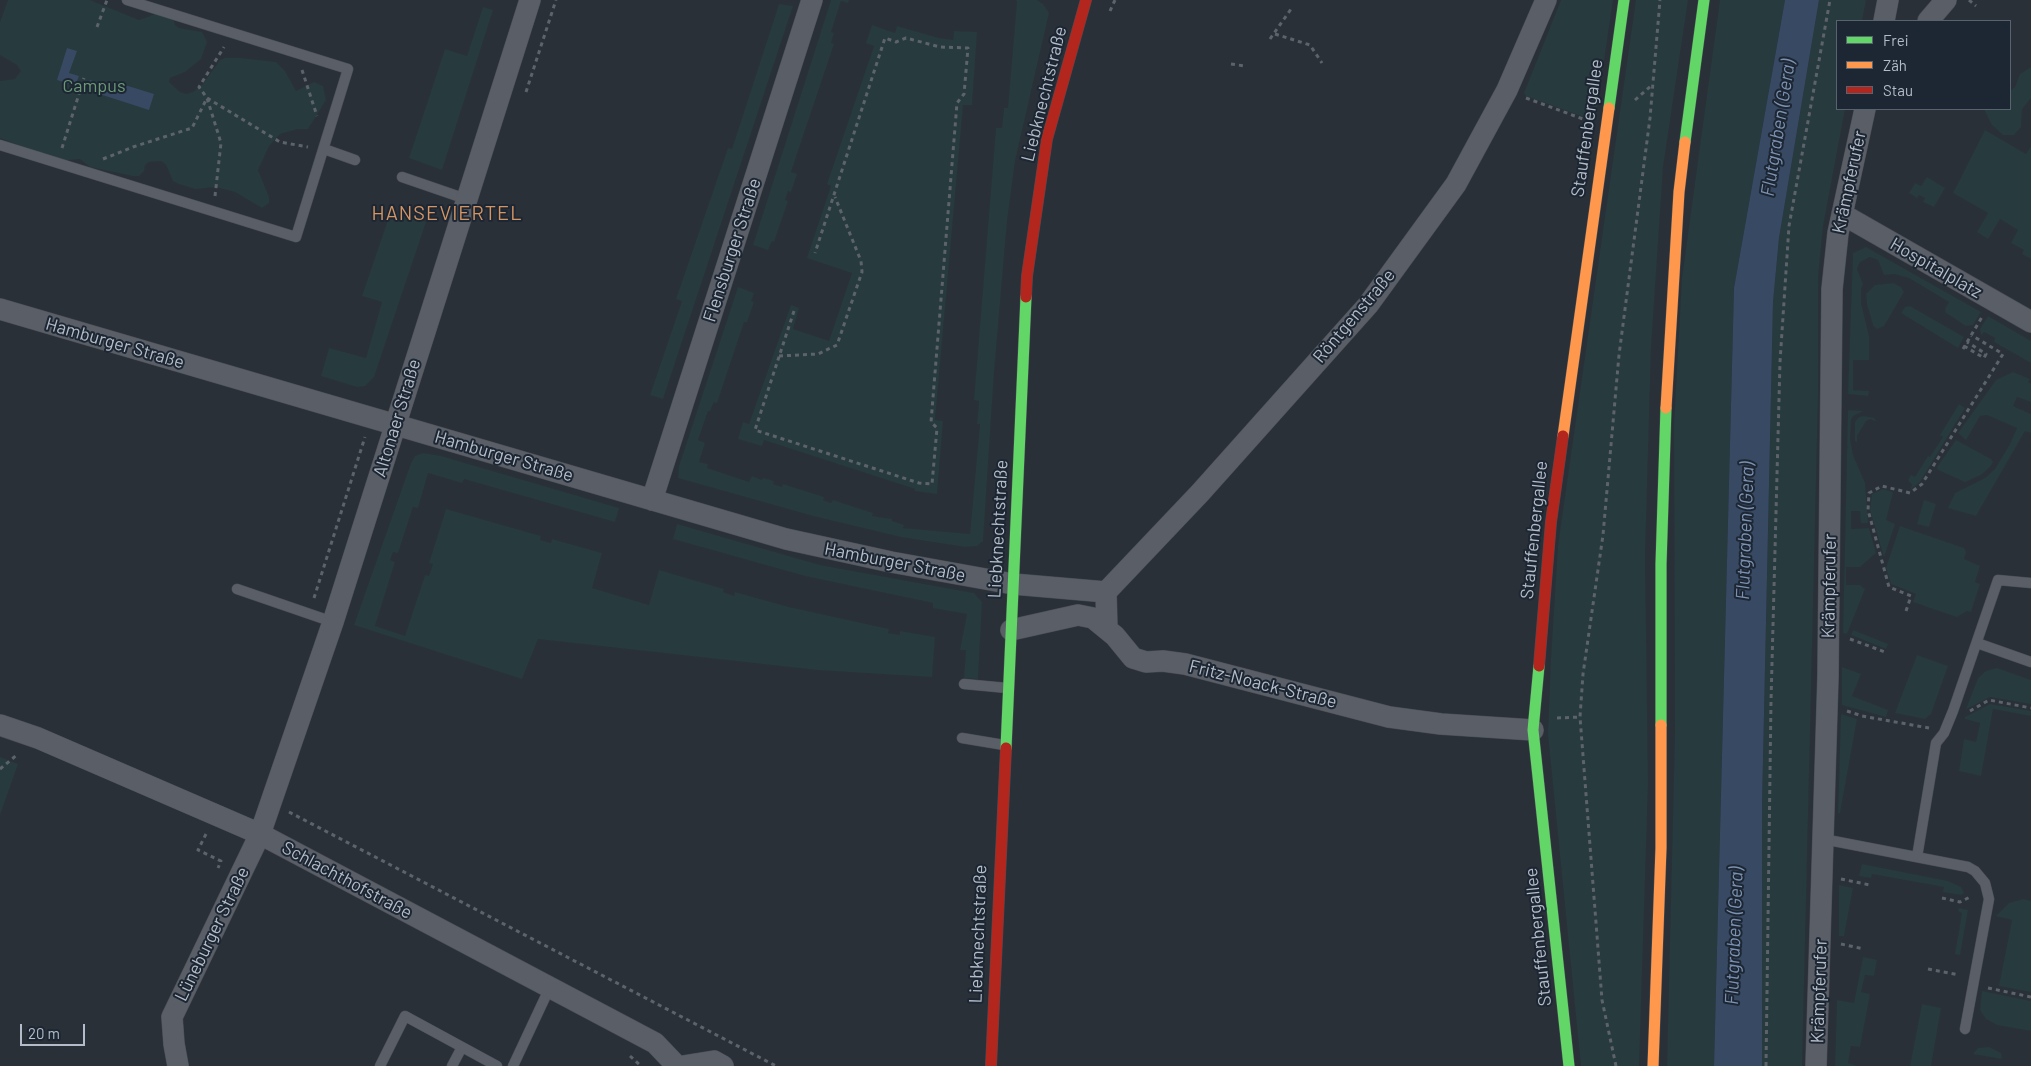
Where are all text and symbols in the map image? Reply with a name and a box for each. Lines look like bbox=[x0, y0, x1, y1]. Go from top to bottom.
legend bbox=[1836, 20, 2011, 110]
street label: Liebknechtstraße bbox=[1017, 24, 1071, 164]
text: Frei bbox=[1883, 31, 1909, 49]
text: Zäh bbox=[1883, 56, 1907, 74]
street label: Stauffenbergallee bbox=[1567, 58, 1607, 198]
water label: Flutgraben (Gera) bbox=[1756, 58, 1800, 198]
park label: Campus bbox=[62, 75, 126, 97]
text: Stau bbox=[1883, 81, 1913, 99]
street label: Krämpferufer bbox=[1828, 129, 1870, 235]
street label: Flensburger Straße bbox=[699, 175, 765, 325]
district label: HANSEVIERTEL bbox=[370, 201, 524, 225]
street label: Hospitalplatz bbox=[1886, 233, 1986, 303]
street label: Röntgenstraße bbox=[1308, 265, 1400, 367]
street label: Hamburger Straße bbox=[43, 313, 187, 373]
street label: Altonaer Straße bbox=[369, 356, 425, 480]
street label: Hamburger Straße bbox=[432, 426, 576, 486]
street label: Liebknechtstraße bbox=[984, 459, 1012, 599]
street label: Stauffenbergallee bbox=[1516, 460, 1552, 600]
water label: Flutgraben (Gera) bbox=[1731, 462, 1759, 600]
street label: Krämpferufer bbox=[1817, 534, 1841, 638]
street label: Hamburger Straße bbox=[823, 538, 967, 586]
street label: Fritz-Noack-Straße bbox=[1187, 655, 1339, 713]
street label: Schlachthofstraße bbox=[278, 837, 416, 923]
street label: Lüneburger Straße bbox=[170, 863, 254, 1005]
street label: Liebknechtstraße bbox=[965, 864, 991, 1004]
street label: Stauffenbergallee bbox=[1520, 867, 1556, 1007]
water label: Flutgraben (Gera) bbox=[1720, 867, 1748, 1005]
street label: Krämpferufer bbox=[1806, 938, 1832, 1044]
scale bar bbox=[22, 1014, 88, 1046]
text: 20 m bbox=[28, 1024, 60, 1042]

